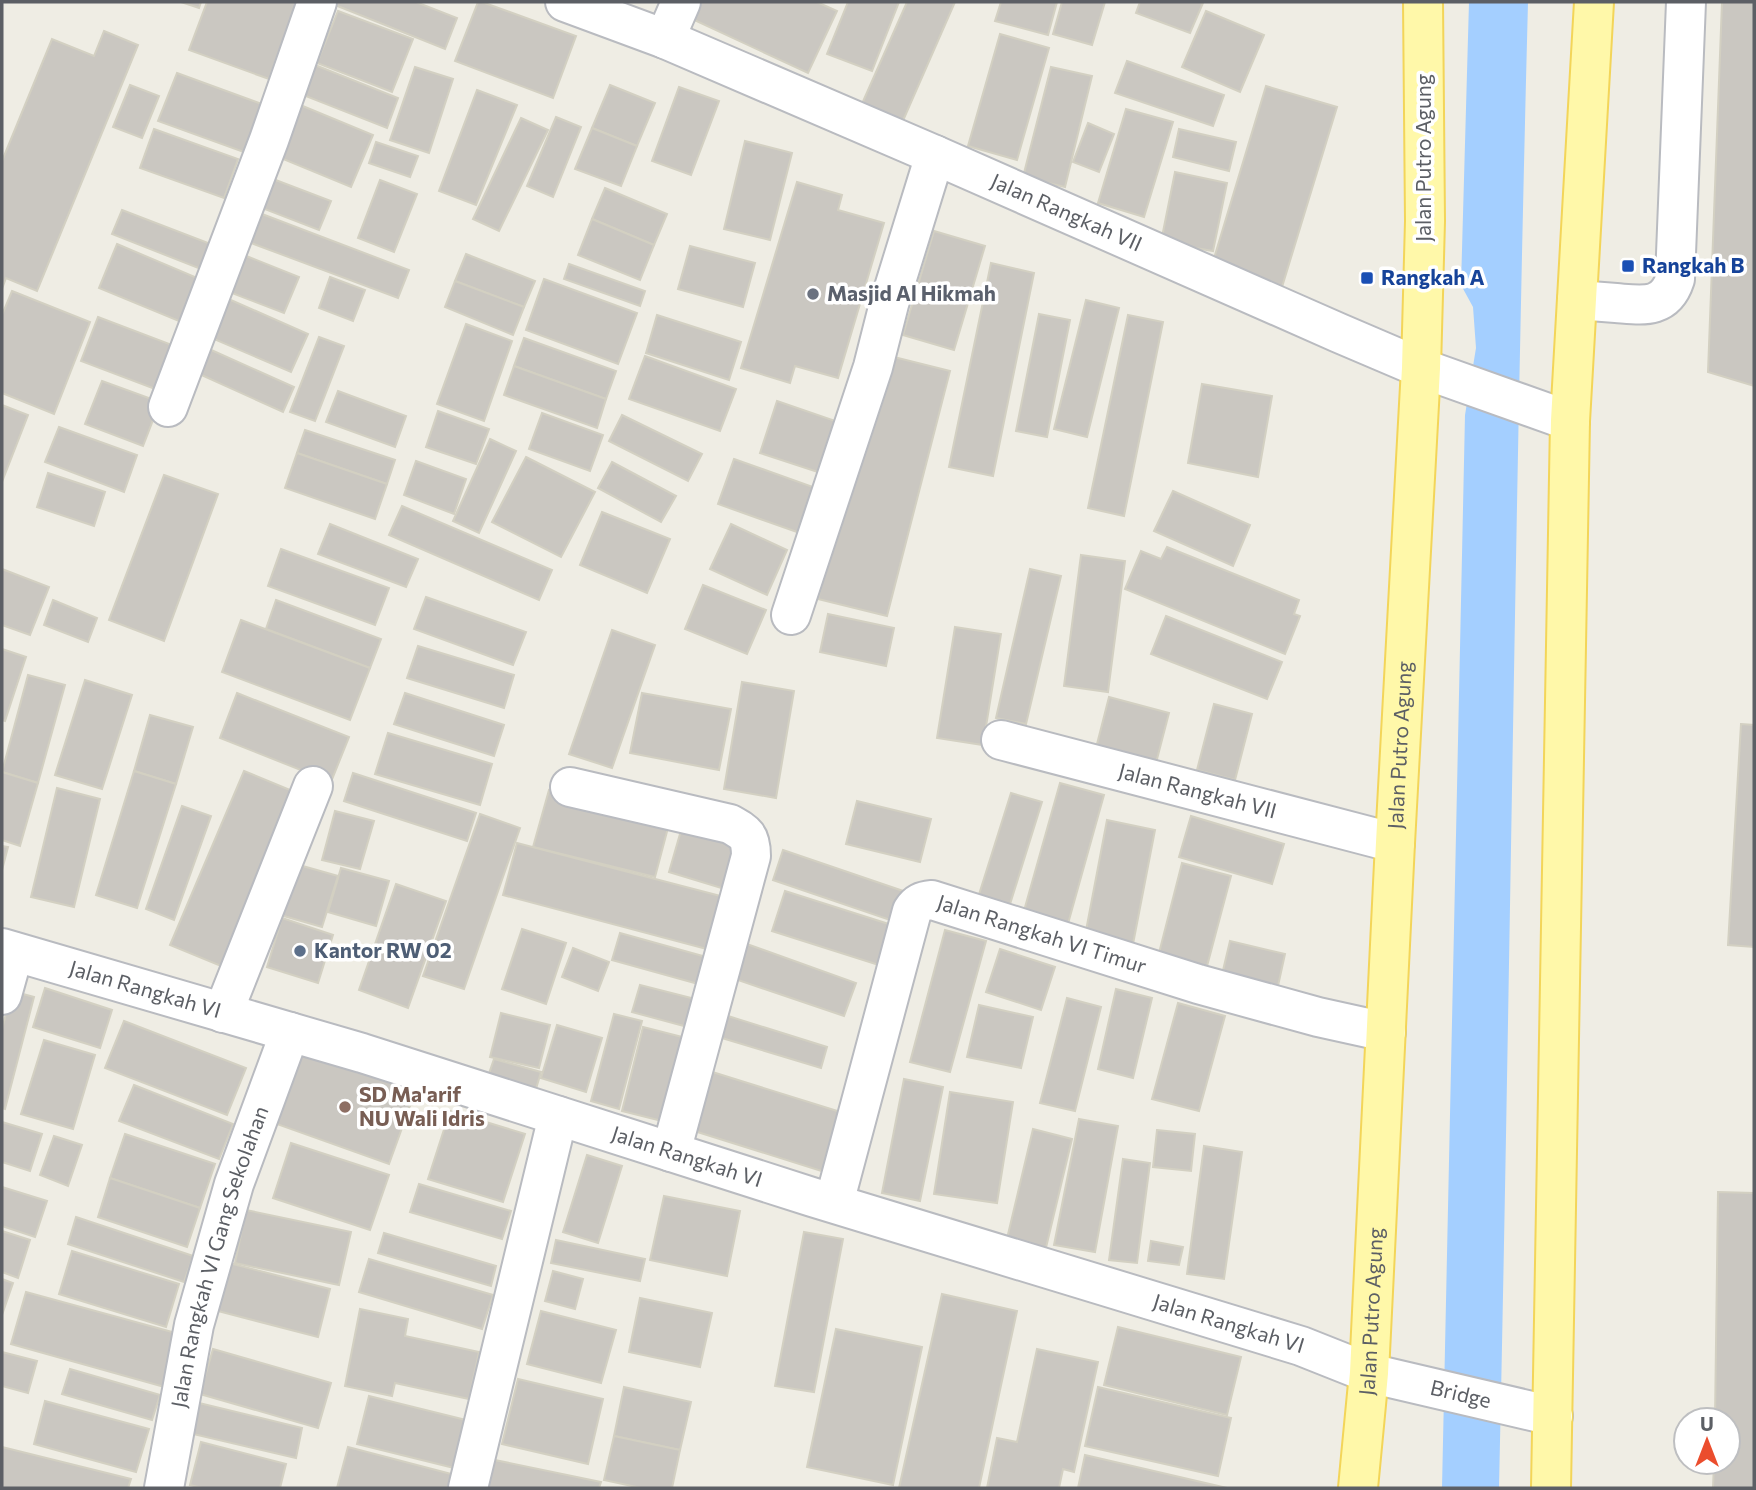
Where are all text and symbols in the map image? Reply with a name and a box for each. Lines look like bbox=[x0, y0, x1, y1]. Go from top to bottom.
street label: Jalan Putro Agung bbox=[1410, 74, 1435, 242]
street label: Jalan Rangkah VII bbox=[988, 167, 1146, 256]
place label: Rangkah B bbox=[1642, 252, 1744, 277]
marker: Rangkah B bbox=[1620, 258, 1636, 274]
place label: Rangkah A bbox=[1381, 264, 1485, 289]
marker: Rangkah A bbox=[1359, 270, 1375, 286]
place label: Masjid Al Hikmah bbox=[827, 280, 996, 305]
marker: Masjid Al Hikmah bbox=[805, 286, 821, 302]
street label: Jalan Putro Agung bbox=[1382, 661, 1416, 830]
street label: Jalan Rangkah VII bbox=[1116, 757, 1280, 823]
street label: Jalan Rangkah VI Timur bbox=[934, 888, 1150, 978]
place label: Kantor RW 02 bbox=[314, 937, 452, 962]
marker: Kantor RW 02 bbox=[292, 943, 308, 959]
street label: Jalan Rangkah VI bbox=[67, 954, 224, 1022]
place label: SD Ma'arif NU Wali Idris bbox=[359, 1081, 485, 1130]
marker: SD Ma'arif NU Wali Idris bbox=[337, 1099, 353, 1115]
street label: Jalan Rangkah VI Gang Sekolahan bbox=[165, 1102, 273, 1410]
street label: Jalan Rangkah VI bbox=[609, 1120, 766, 1191]
street label: Jalan Putro Agung bbox=[1353, 1227, 1387, 1397]
street label: Jalan Rangkah VI bbox=[1150, 1288, 1308, 1357]
street label: Bridge bbox=[1428, 1374, 1494, 1412]
north arrow bbox=[1672, 1406, 1742, 1476]
text: U bbox=[1700, 1412, 1714, 1435]

